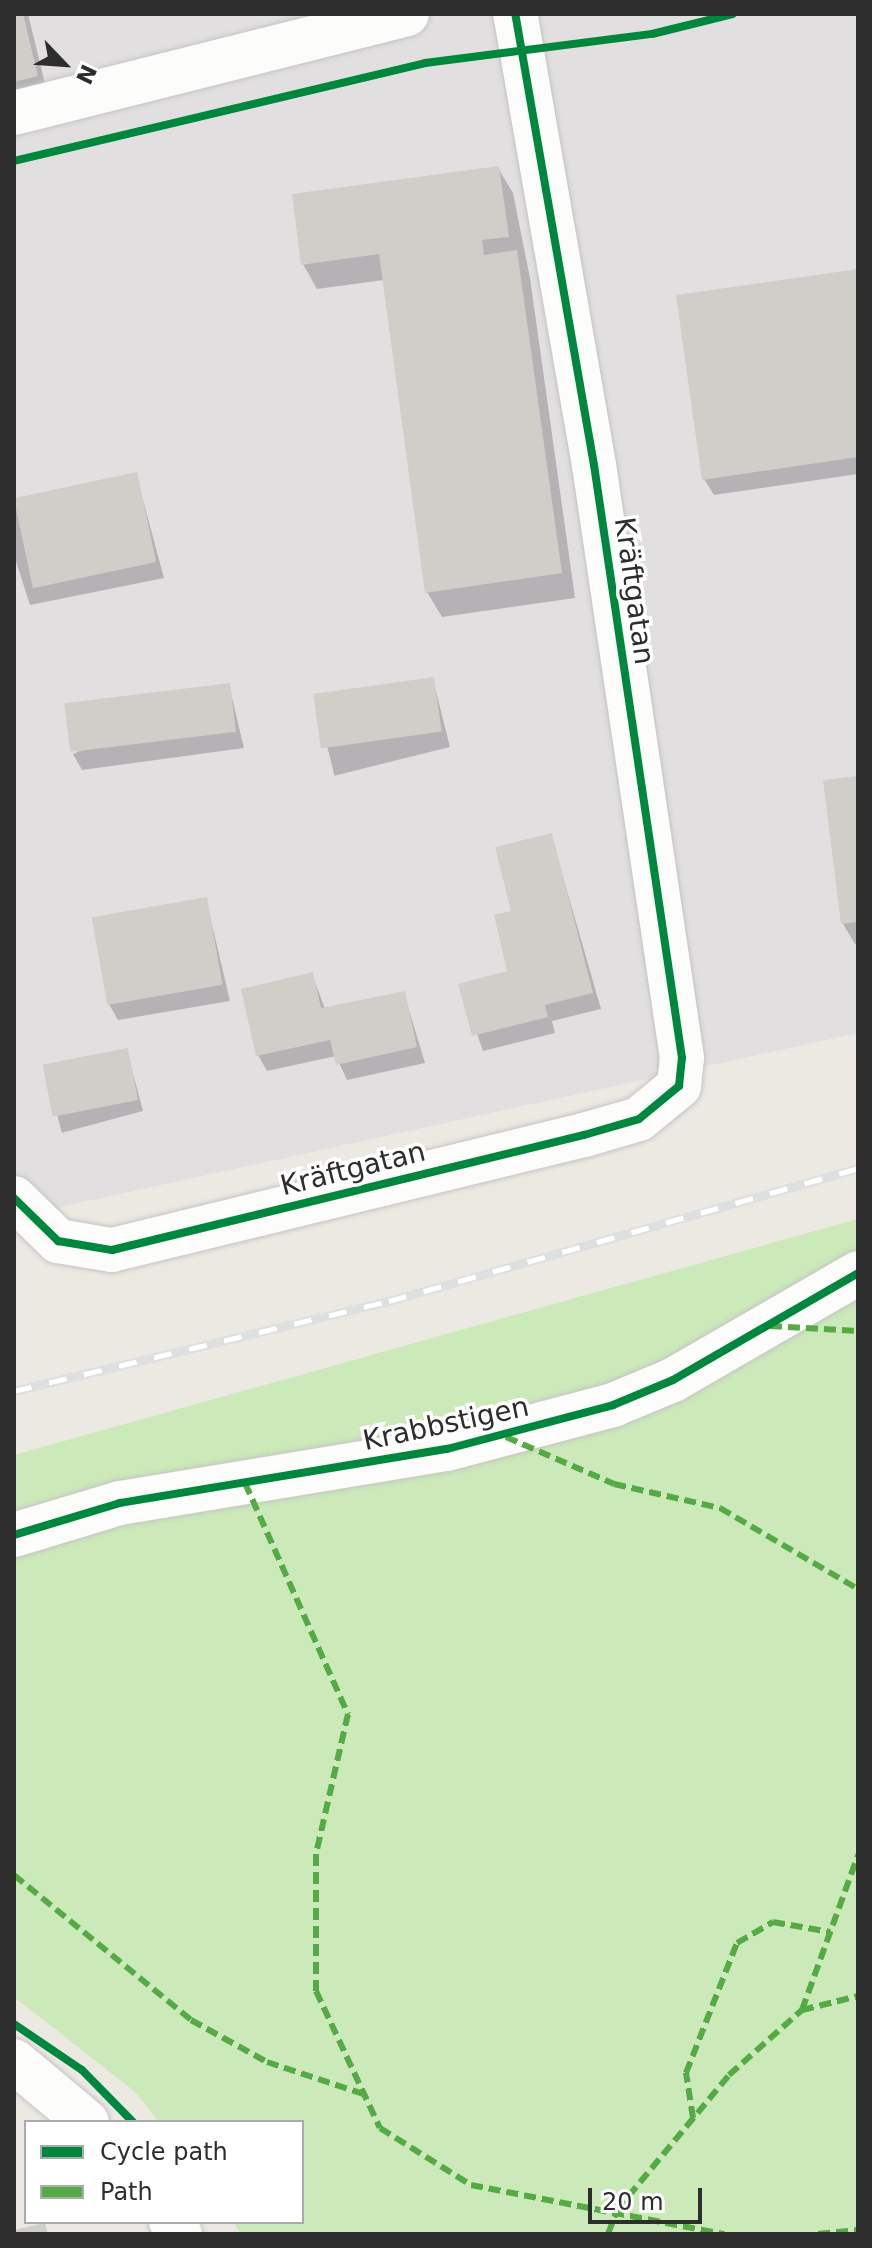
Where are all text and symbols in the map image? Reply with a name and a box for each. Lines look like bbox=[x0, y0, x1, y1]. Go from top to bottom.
north arrow bbox=[24, 24, 104, 104]
text: N bbox=[71, 61, 101, 88]
street label: Kräftgatan bbox=[607, 515, 661, 667]
street label: Kräftgatan bbox=[277, 1135, 429, 1203]
street label: Krabbstigen bbox=[360, 1390, 532, 1458]
legend bbox=[24, 2120, 304, 2224]
text: Cycle path bbox=[100, 2138, 228, 2166]
scale bar bbox=[592, 2172, 706, 2222]
text: Path bbox=[100, 2178, 153, 2206]
text: 20 m bbox=[602, 2188, 664, 2216]

